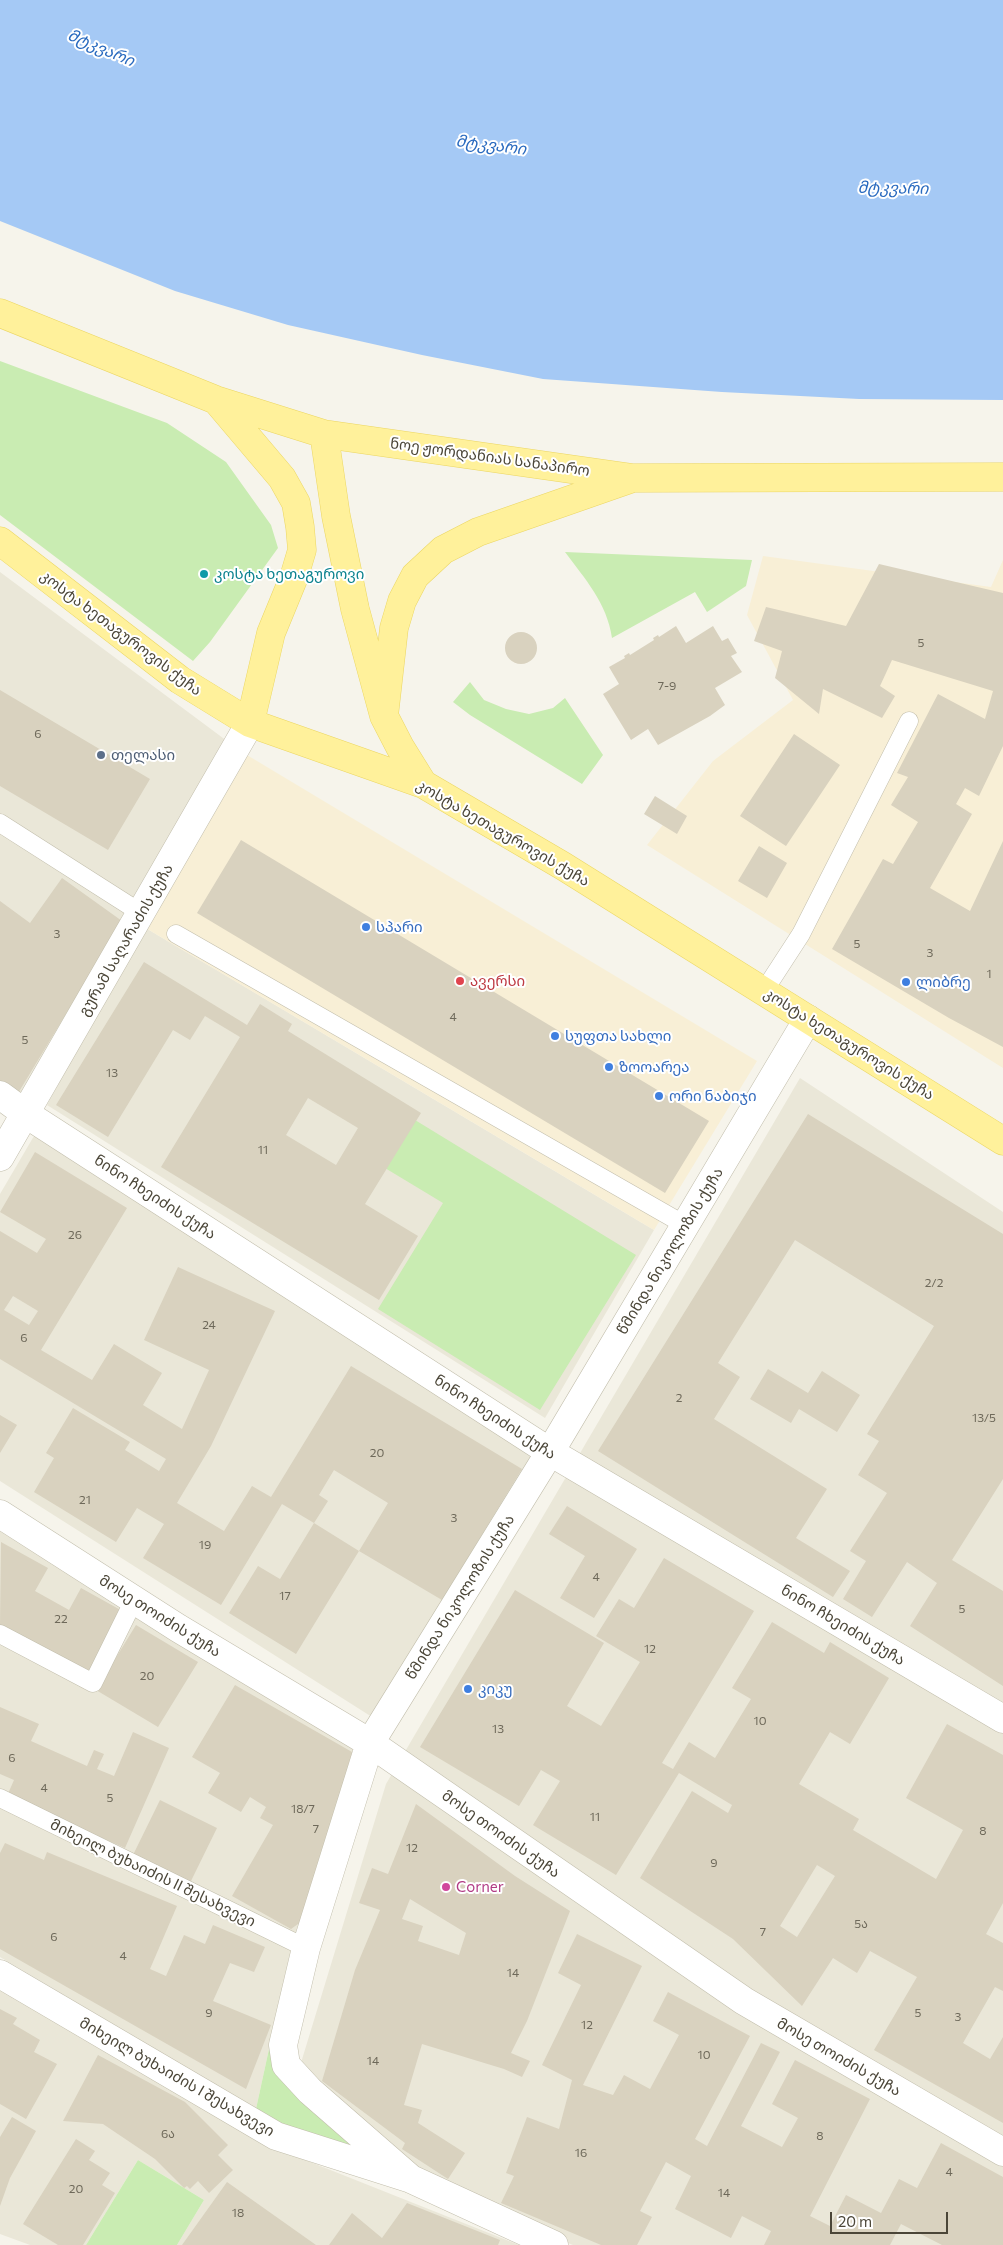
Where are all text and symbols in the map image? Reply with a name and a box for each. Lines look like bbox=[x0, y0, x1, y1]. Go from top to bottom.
water label: მტკვარი bbox=[65, 25, 137, 71]
water label: მტკვარი bbox=[455, 131, 527, 159]
water label: მტკვარი bbox=[858, 178, 928, 198]
street label: ნოე ჟორდანიას სანაპირო bbox=[389, 434, 591, 480]
place label: კოსტა ხეთაგუროვი bbox=[214, 565, 364, 583]
street label: კოსტა ხეთაგუროვის ქუჩა bbox=[37, 566, 205, 700]
marker: კოსტა ხეთაგუროვი bbox=[198, 568, 210, 580]
house number: 5 bbox=[918, 636, 924, 650]
house number: 7-9 bbox=[658, 679, 676, 693]
house number: 6 bbox=[34, 727, 42, 741]
place label: თელასი bbox=[111, 746, 175, 764]
marker: თელასი bbox=[95, 749, 107, 761]
street label: კოსტა ხეთაგუროვის ქუჩა bbox=[413, 776, 593, 890]
street label: გურამ საღარაძის ქუჩა bbox=[75, 861, 177, 1019]
place label: სპარი bbox=[376, 918, 423, 936]
marker: სპარი bbox=[360, 921, 372, 933]
house number: 3 bbox=[54, 927, 60, 941]
house number: 5 bbox=[854, 937, 860, 951]
house number: 3 bbox=[927, 946, 933, 960]
house number: 1 bbox=[986, 967, 992, 981]
place label: ავერსი bbox=[470, 972, 525, 990]
place label: ლიბრე bbox=[916, 973, 971, 991]
marker: ავერსი bbox=[454, 975, 466, 987]
marker: ლიბრე bbox=[900, 976, 912, 988]
street label: კოსტა ხეთაგუროვის ქუჩა bbox=[761, 984, 937, 1104]
house number: 4 bbox=[449, 1010, 457, 1024]
place label: სუფთა სახლი bbox=[565, 1027, 671, 1045]
marker: სუფთა სახლი bbox=[549, 1030, 561, 1042]
house number: 5 bbox=[22, 1033, 28, 1047]
place label: ზოოარეა bbox=[619, 1058, 689, 1076]
marker: ზოოარეა bbox=[603, 1061, 615, 1073]
house number: 13 bbox=[106, 1066, 118, 1080]
place label: ორი ნაბიჯი bbox=[669, 1087, 757, 1105]
marker: ორი ნაბიჯი bbox=[653, 1090, 665, 1102]
house number: 11 bbox=[258, 1143, 268, 1157]
street label: ნინო ჩხეიძის ქუჩა bbox=[91, 1151, 219, 1243]
street label: წმინდა ნიკოლოზის ქუჩა bbox=[613, 1164, 727, 1338]
house number: 26 bbox=[68, 1228, 82, 1242]
house number: 2/2 bbox=[925, 1276, 943, 1290]
house number: 24 bbox=[202, 1318, 216, 1332]
house number: 6 bbox=[20, 1331, 28, 1345]
street label: ნინო ჩხეიძის ქუჩა bbox=[431, 1371, 559, 1463]
house number: 2 bbox=[676, 1391, 682, 1405]
house number: 13/5 bbox=[972, 1411, 996, 1425]
house number: 20 bbox=[370, 1446, 384, 1460]
house number: 21 bbox=[79, 1493, 91, 1507]
street label: წმინდა ნიკოლოზის ქუჩა bbox=[402, 1511, 518, 1683]
house number: 3 bbox=[451, 1511, 457, 1525]
house number: 19 bbox=[199, 1538, 211, 1552]
house number: 4 bbox=[592, 1570, 600, 1584]
street label: მოსე თოიძის ქუჩა bbox=[96, 1571, 224, 1661]
street label: ნინო ჩხეიძის ქუჩა bbox=[778, 1581, 908, 1669]
house number: 17 bbox=[279, 1589, 291, 1603]
house number: 5 bbox=[959, 1602, 965, 1616]
house number: 22 bbox=[54, 1612, 68, 1626]
house number: 12 bbox=[644, 1642, 656, 1656]
house number: 20 bbox=[140, 1669, 154, 1683]
place label: კიკუ bbox=[478, 1680, 513, 1698]
marker: კიკუ bbox=[462, 1683, 474, 1695]
house number: 10 bbox=[754, 1714, 766, 1728]
house number: 13 bbox=[492, 1722, 504, 1736]
house number: 6 bbox=[8, 1751, 16, 1765]
house number: 4 bbox=[40, 1781, 48, 1795]
street label: მოსე თოიძის ქუჩა bbox=[438, 1786, 564, 1882]
house number: 5 bbox=[107, 1791, 113, 1805]
house number: 18/7 bbox=[291, 1802, 315, 1816]
house number: 11 bbox=[590, 1810, 600, 1824]
street label: მიხეილ ბუხაიძის II შესახვევი bbox=[47, 1815, 259, 1931]
house number: 7 bbox=[313, 1822, 319, 1836]
house number: 8 bbox=[979, 1824, 987, 1838]
house number: 12 bbox=[406, 1841, 418, 1855]
house number: 9 bbox=[710, 1856, 718, 1870]
place label: Corner bbox=[456, 1878, 504, 1896]
marker: Corner bbox=[440, 1881, 452, 1893]
house number: 5ა bbox=[854, 1917, 868, 1931]
house number: 7 bbox=[760, 1925, 766, 1939]
house number: 6 bbox=[50, 1930, 58, 1944]
house number: 4 bbox=[119, 1949, 127, 1963]
house number: 14 bbox=[507, 1966, 519, 1980]
house number: 9 bbox=[205, 2006, 213, 2020]
house number: 5 bbox=[915, 2006, 921, 2020]
house number: 3 bbox=[955, 2010, 961, 2024]
street label: მიხეილ ბუხაიძის I შესახვევი bbox=[76, 2014, 278, 2140]
street label: მოსე თოიძის ქუჩა bbox=[774, 2014, 904, 2100]
house number: 12 bbox=[581, 2018, 593, 2032]
house number: 10 bbox=[698, 2048, 710, 2062]
house number: 14 bbox=[367, 2054, 379, 2068]
house number: 6ა bbox=[161, 2127, 175, 2141]
house number: 8 bbox=[816, 2129, 824, 2143]
house number: 16 bbox=[575, 2146, 587, 2160]
house number: 4 bbox=[945, 2165, 953, 2179]
house number: 20 bbox=[69, 2182, 83, 2196]
house number: 14 bbox=[718, 2186, 730, 2200]
scale bar bbox=[833, 2202, 950, 2234]
house number: 18 bbox=[232, 2206, 244, 2220]
text: 20 m bbox=[838, 2212, 872, 2230]

